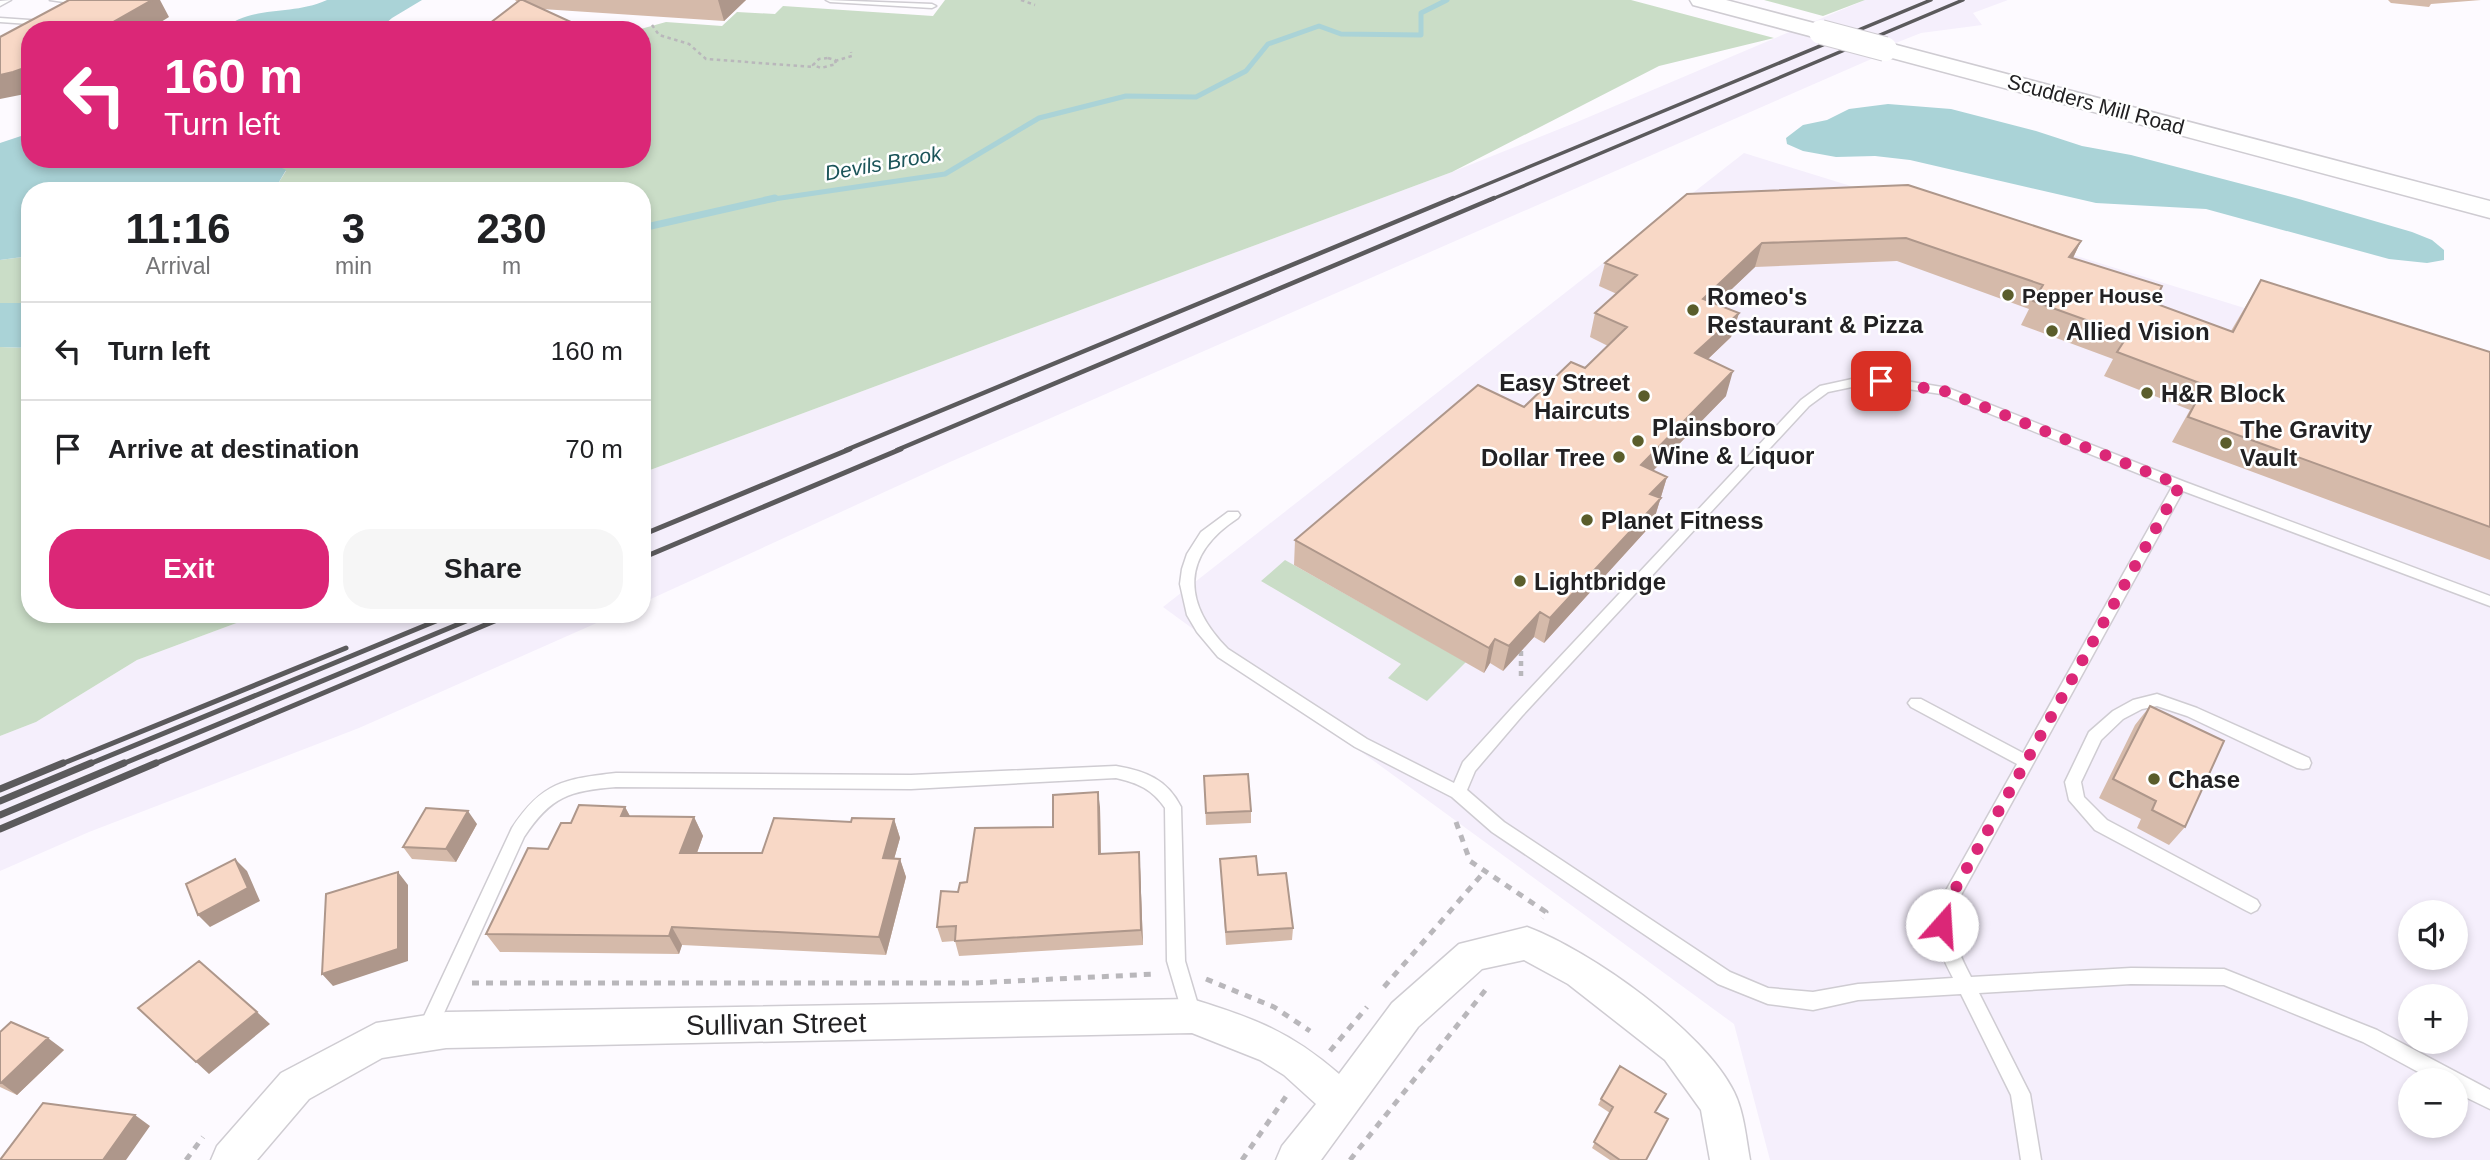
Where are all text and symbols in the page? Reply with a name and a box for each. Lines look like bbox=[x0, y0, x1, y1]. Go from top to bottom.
icon: left bbox=[49, 49, 140, 140]
text: 160 m bbox=[164, 49, 303, 103]
street label: Scudders Mill Road bbox=[2005, 69, 2187, 139]
text: Turn left bbox=[164, 106, 280, 142]
water label: Devils Brook bbox=[823, 141, 945, 185]
text: 11:16 bbox=[125, 205, 231, 252]
text: 3 bbox=[342, 205, 365, 252]
text: 230 bbox=[476, 205, 547, 252]
text: Arrival bbox=[145, 253, 211, 279]
text: min bbox=[335, 253, 372, 279]
text: m bbox=[502, 253, 521, 279]
place label: Romeo's Restaurant & Pizza bbox=[1707, 283, 1924, 338]
place label: Pepper House bbox=[2022, 284, 2163, 307]
marker: Pepper House bbox=[2000, 287, 2016, 303]
marker: Romeo's Restaurant & Pizza bbox=[1685, 302, 1701, 318]
place label: Allied Vision bbox=[2066, 318, 2210, 345]
marker: Allied Vision bbox=[2044, 323, 2060, 339]
icon: left bbox=[49, 332, 87, 370]
text: Turn left bbox=[108, 336, 210, 366]
text: 160 m bbox=[551, 336, 623, 366]
pin bbox=[1851, 351, 1911, 411]
icon: arrive bbox=[1862, 362, 1900, 400]
place label: Easy Street Haircuts bbox=[1499, 369, 1630, 424]
place label: H&R Block bbox=[2161, 380, 2286, 407]
marker: H&R Block bbox=[2139, 385, 2155, 401]
marker: Easy Street Haircuts bbox=[1636, 388, 1652, 404]
place label: Plainsboro Wine & Liquor bbox=[1652, 414, 1814, 469]
place label: The Gravity Vault bbox=[2240, 416, 2373, 471]
icon: arrive bbox=[49, 430, 87, 468]
marker: Plainsboro Wine & Liquor bbox=[1630, 433, 1646, 449]
text: Arrive at destination bbox=[108, 434, 359, 464]
text: 70 m bbox=[565, 434, 623, 464]
marker: The Gravity Vault bbox=[2218, 435, 2234, 451]
place label: Dollar Tree bbox=[1481, 444, 1605, 471]
marker: Dollar Tree bbox=[1611, 449, 1627, 465]
place label: Planet Fitness bbox=[1601, 507, 1764, 534]
marker: Planet Fitness bbox=[1579, 512, 1595, 528]
button: Exit bbox=[49, 529, 329, 609]
button: Share bbox=[343, 529, 623, 609]
place label: Lightbridge bbox=[1534, 568, 1666, 595]
marker: Lightbridge bbox=[1512, 573, 1528, 589]
place label: Chase bbox=[2168, 766, 2240, 793]
marker: Chase bbox=[2146, 771, 2162, 787]
position arrow bbox=[1905, 888, 1979, 962]
map controls bbox=[2398, 900, 2468, 1138]
button: sound bbox=[2398, 900, 2468, 970]
button: + bbox=[2398, 984, 2468, 1054]
street label: Sullivan Street bbox=[685, 1007, 867, 1041]
button: − bbox=[2398, 1068, 2468, 1138]

